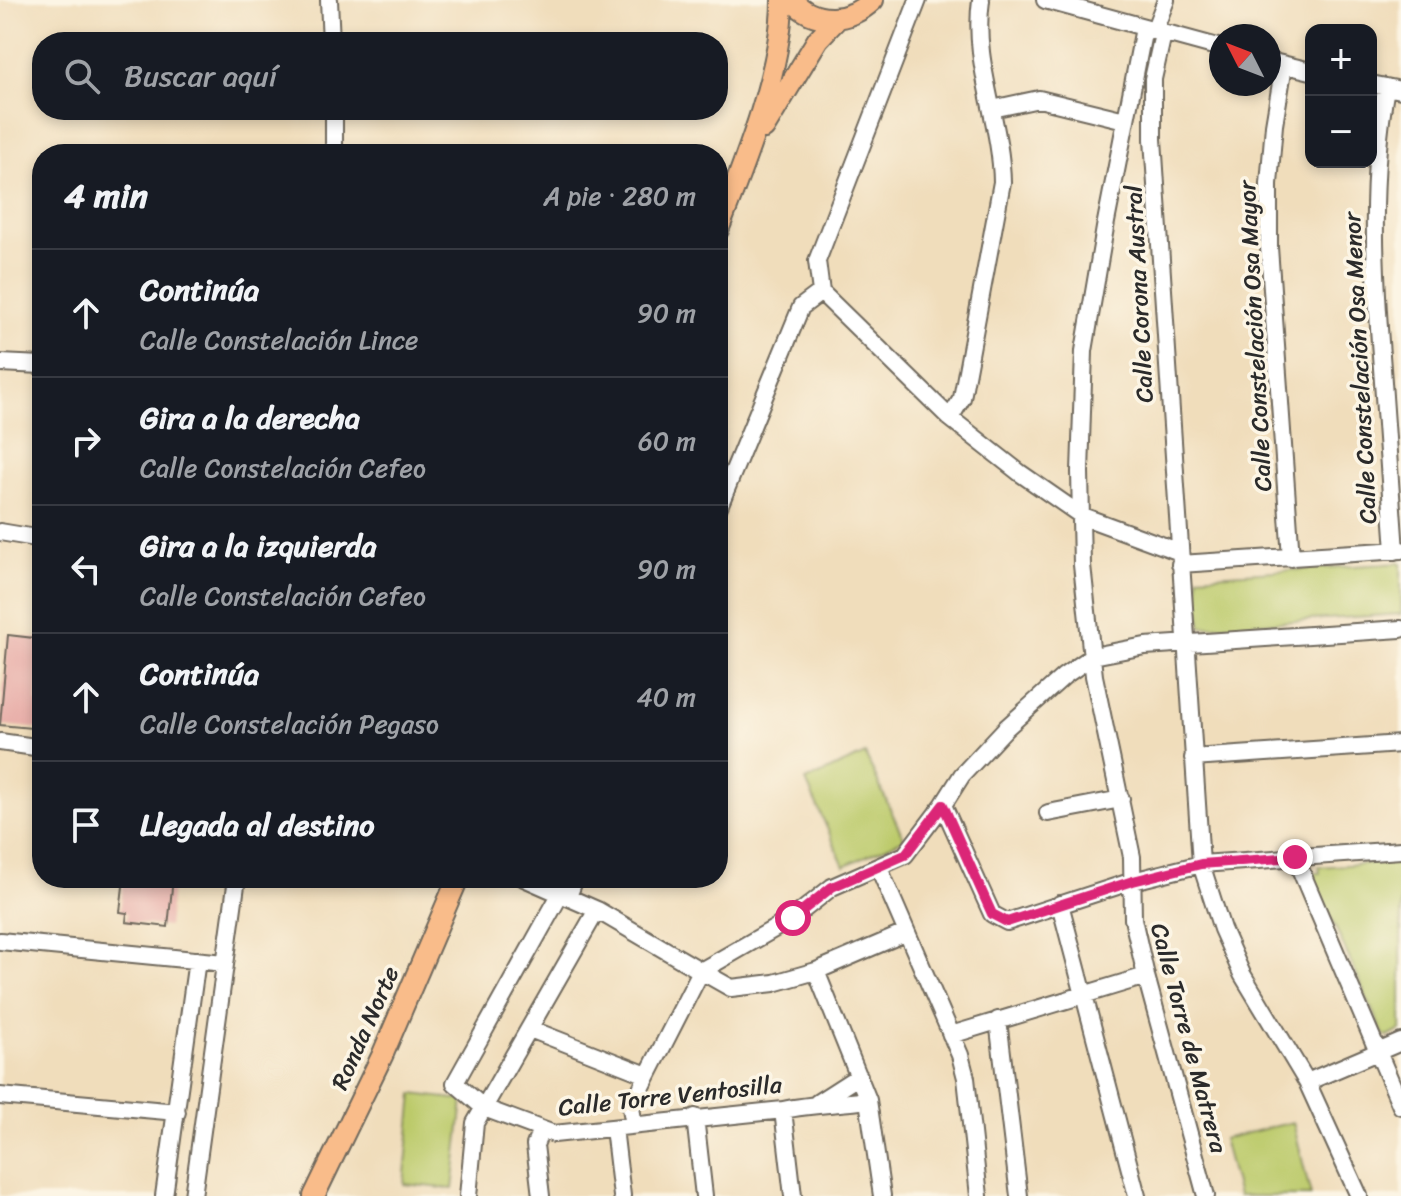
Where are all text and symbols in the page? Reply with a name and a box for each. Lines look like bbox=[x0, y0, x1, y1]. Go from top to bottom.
north arrow bbox=[1209, 24, 1281, 96]
map controls bbox=[1305, 24, 1377, 168]
button: + bbox=[1305, 24, 1377, 96]
search box bbox=[32, 32, 728, 120]
text: Buscar aquí bbox=[124, 49, 277, 103]
icon: search bbox=[60, 54, 104, 98]
button: − bbox=[1305, 96, 1377, 168]
text: 4 min bbox=[64, 166, 148, 226]
text: A pie · 280 m bbox=[544, 173, 696, 219]
street label: Calle Constelación Osa Mayor bbox=[1226, 177, 1284, 493]
street label: Calle Corona Austral bbox=[1112, 183, 1166, 404]
street label: Calle Constelación Osa Menor bbox=[1331, 209, 1389, 525]
text: Continúa bbox=[140, 263, 259, 317]
text: 90 m bbox=[637, 290, 696, 336]
icon: ahead bbox=[64, 291, 108, 335]
text: Calle Constelación Lince bbox=[140, 317, 418, 363]
text: Gira a la derecha bbox=[140, 391, 360, 445]
text: 60 m bbox=[638, 418, 696, 464]
icon: right bbox=[64, 419, 108, 463]
text: Calle Constelación Cefeo bbox=[140, 445, 426, 491]
text: Gira a la izquierda bbox=[140, 519, 377, 573]
text: 90 m bbox=[637, 546, 696, 592]
icon: left bbox=[64, 547, 108, 591]
text: Calle Constelación Cefeo bbox=[140, 573, 426, 619]
text: Continúa bbox=[140, 647, 259, 701]
text: 40 m bbox=[637, 674, 696, 720]
icon: ahead bbox=[64, 675, 108, 719]
text: Calle Constelación Pegaso bbox=[140, 701, 439, 747]
text: Llegada al destino bbox=[140, 798, 374, 852]
icon: arrive bbox=[64, 803, 108, 847]
route end bbox=[1277, 839, 1313, 875]
route start bbox=[775, 900, 811, 936]
street label: Calle Torre de Matrera bbox=[1138, 918, 1240, 1159]
street label: Ronda Norte bbox=[319, 959, 411, 1097]
street label: Calle Torre Ventosilla bbox=[556, 1063, 785, 1129]

